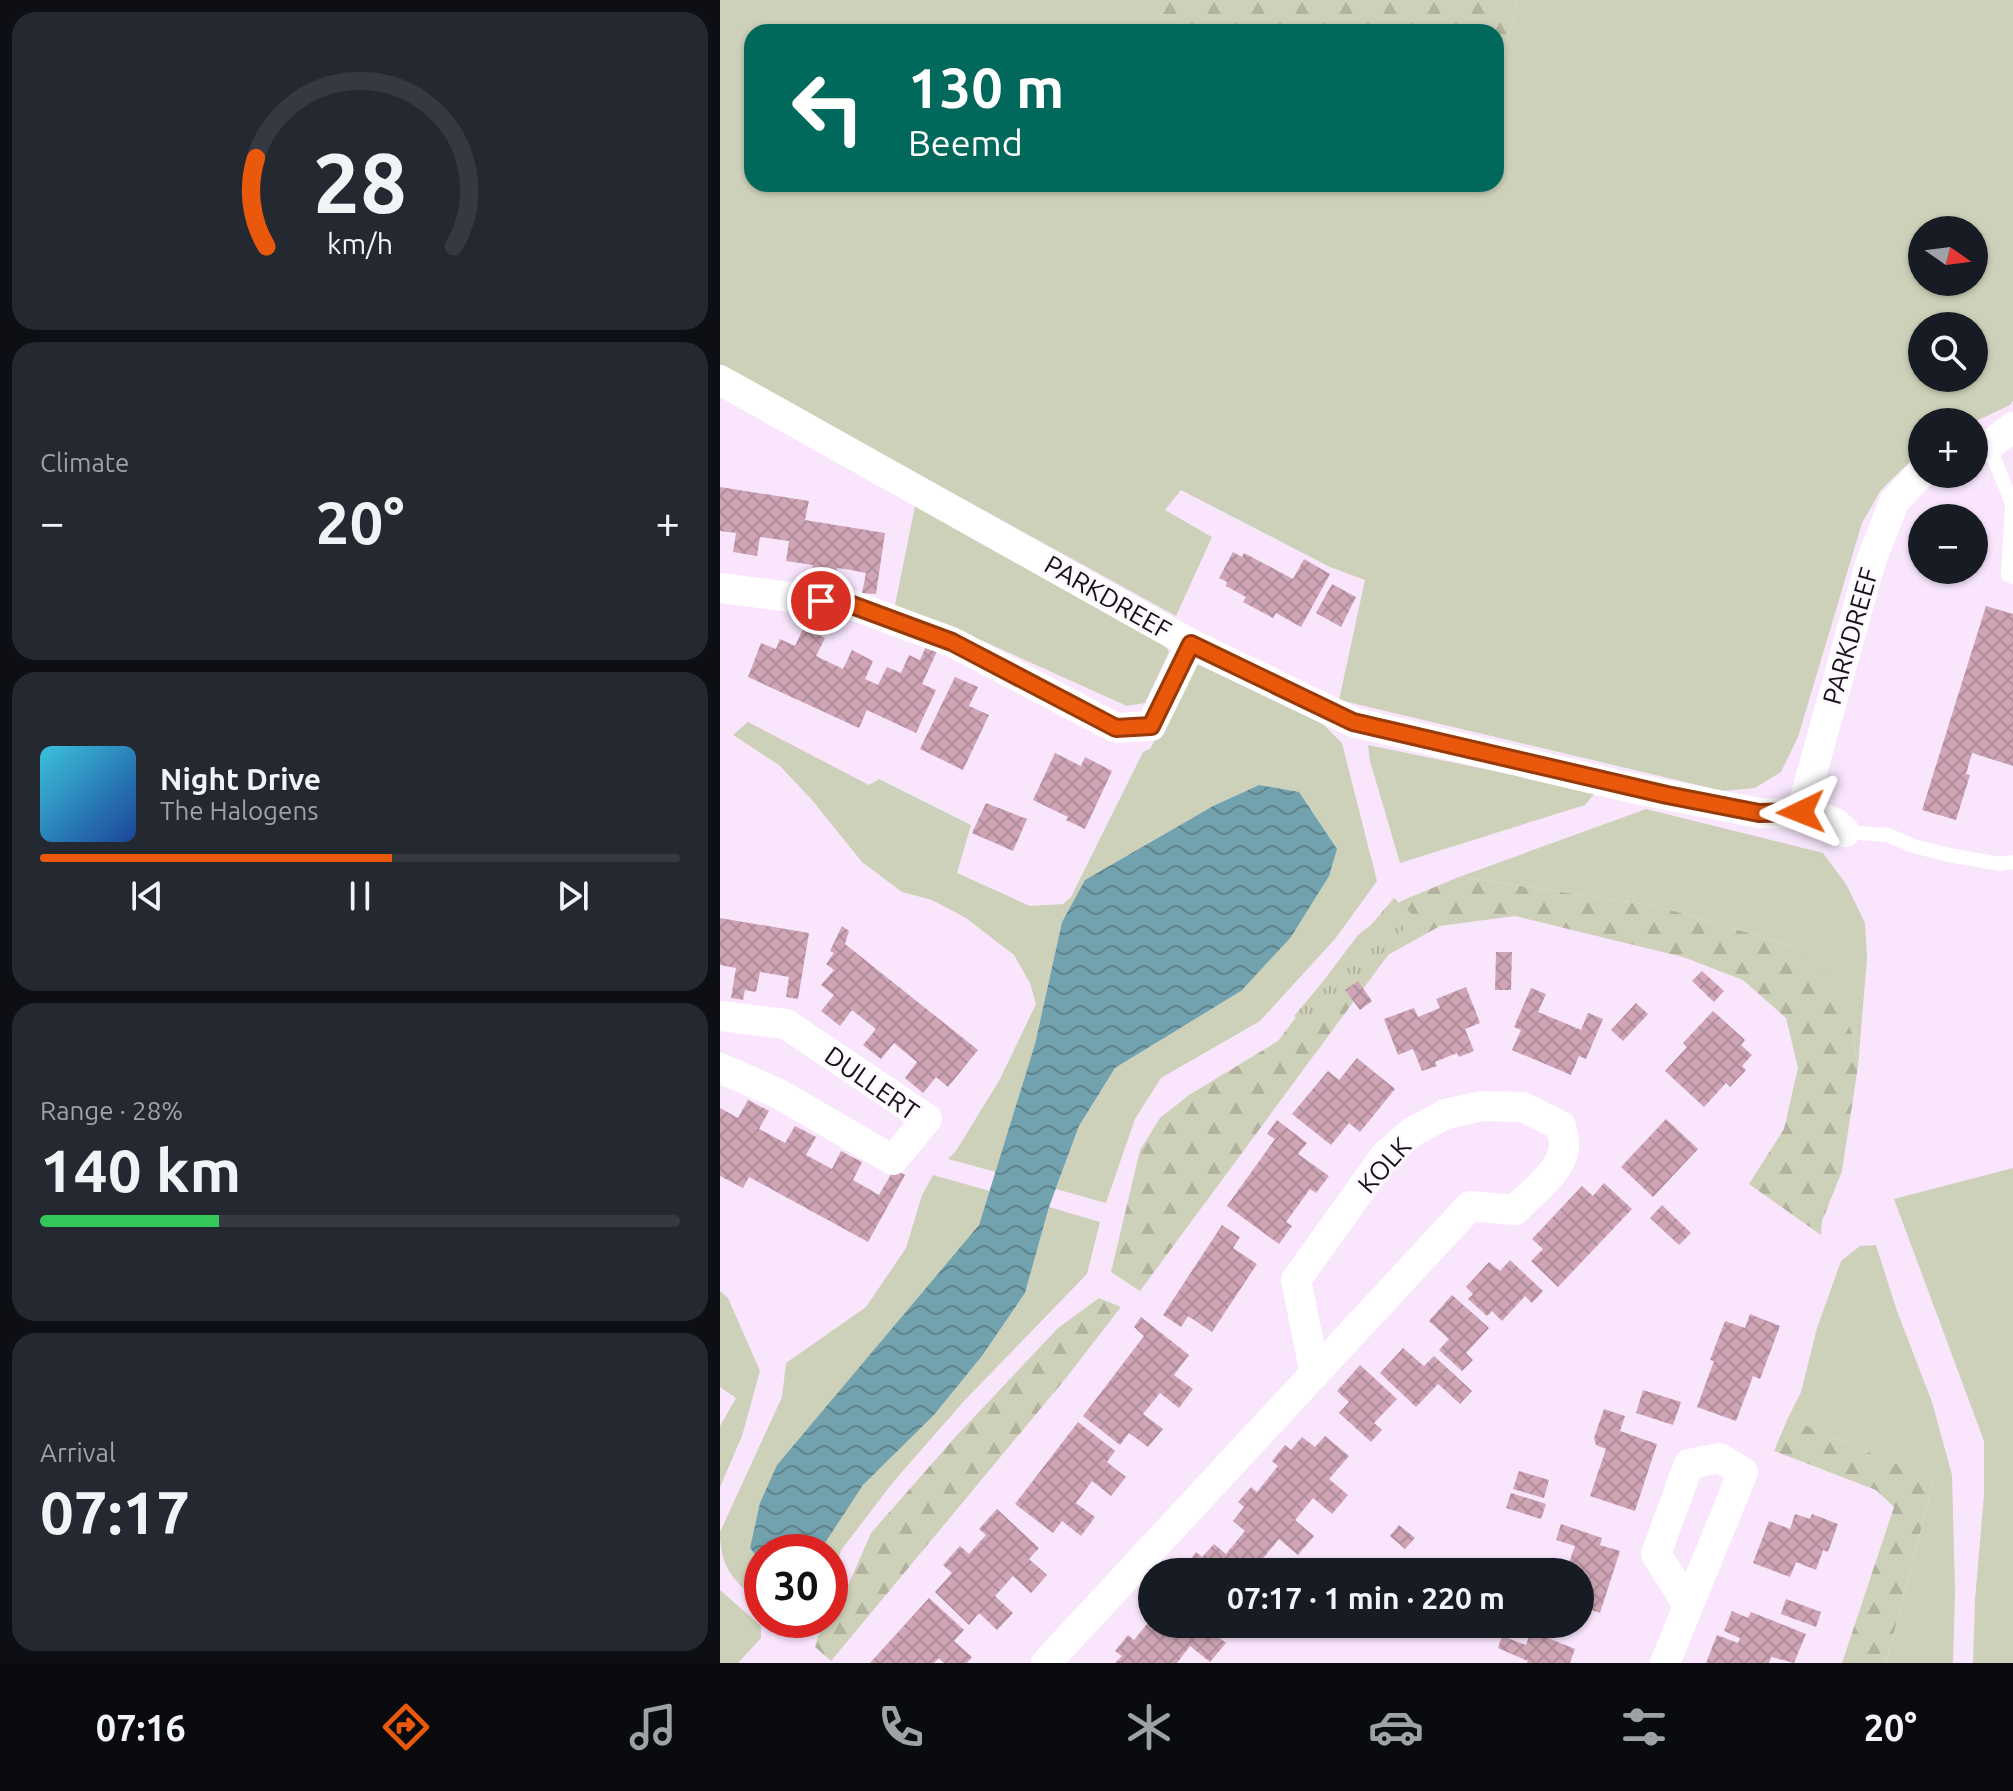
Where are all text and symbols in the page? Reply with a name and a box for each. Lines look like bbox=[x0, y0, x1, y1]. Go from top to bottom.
icon: left bbox=[776, 56, 880, 160]
text: 130 m bbox=[908, 56, 1064, 119]
text: Beemd bbox=[908, 122, 1023, 163]
text: 28 bbox=[313, 135, 407, 229]
north arrow bbox=[1908, 216, 1988, 296]
map controls bbox=[1908, 216, 1988, 584]
text: km/h bbox=[327, 227, 393, 259]
button: search bbox=[1908, 312, 1988, 392]
button: + bbox=[1908, 408, 1988, 488]
text: Climate bbox=[40, 448, 129, 477]
text: 20° bbox=[316, 488, 404, 555]
text: − bbox=[40, 497, 65, 546]
text: + bbox=[655, 497, 680, 546]
button: − bbox=[1908, 504, 1988, 584]
street label: PARKDREEF bbox=[1040, 549, 1176, 645]
street label: PARKDREEF bbox=[1817, 564, 1883, 708]
pin bbox=[787, 567, 855, 635]
icon: arrive bbox=[799, 579, 843, 623]
text: Night Drive bbox=[160, 762, 321, 796]
position arrow bbox=[1759, 770, 1843, 854]
text: The Halogens bbox=[160, 796, 319, 825]
icon: previous bbox=[125, 874, 169, 918]
icon: pause bbox=[338, 874, 382, 918]
icon: next bbox=[551, 874, 595, 918]
street label: DULLERT bbox=[820, 1040, 924, 1126]
text: Range · 28% bbox=[40, 1096, 183, 1125]
street label: KOLK bbox=[1352, 1131, 1416, 1199]
text: 140 km bbox=[40, 1136, 241, 1203]
text: Arrival bbox=[40, 1438, 116, 1467]
text: 07:17 bbox=[40, 1478, 190, 1545]
speed limit sign: 30 bbox=[744, 1534, 848, 1638]
text: 07:17 · 1 min · 220 m bbox=[1227, 1581, 1505, 1615]
icon: directions bbox=[378, 1699, 434, 1755]
icon: music bbox=[625, 1699, 681, 1755]
icon: phone bbox=[873, 1699, 929, 1755]
icon: climate bbox=[1121, 1699, 1177, 1755]
icon: car bbox=[1368, 1699, 1424, 1755]
icon: filters bbox=[1616, 1699, 1672, 1755]
text: 07:16 bbox=[96, 1707, 186, 1748]
text: 20° bbox=[1864, 1707, 1917, 1748]

